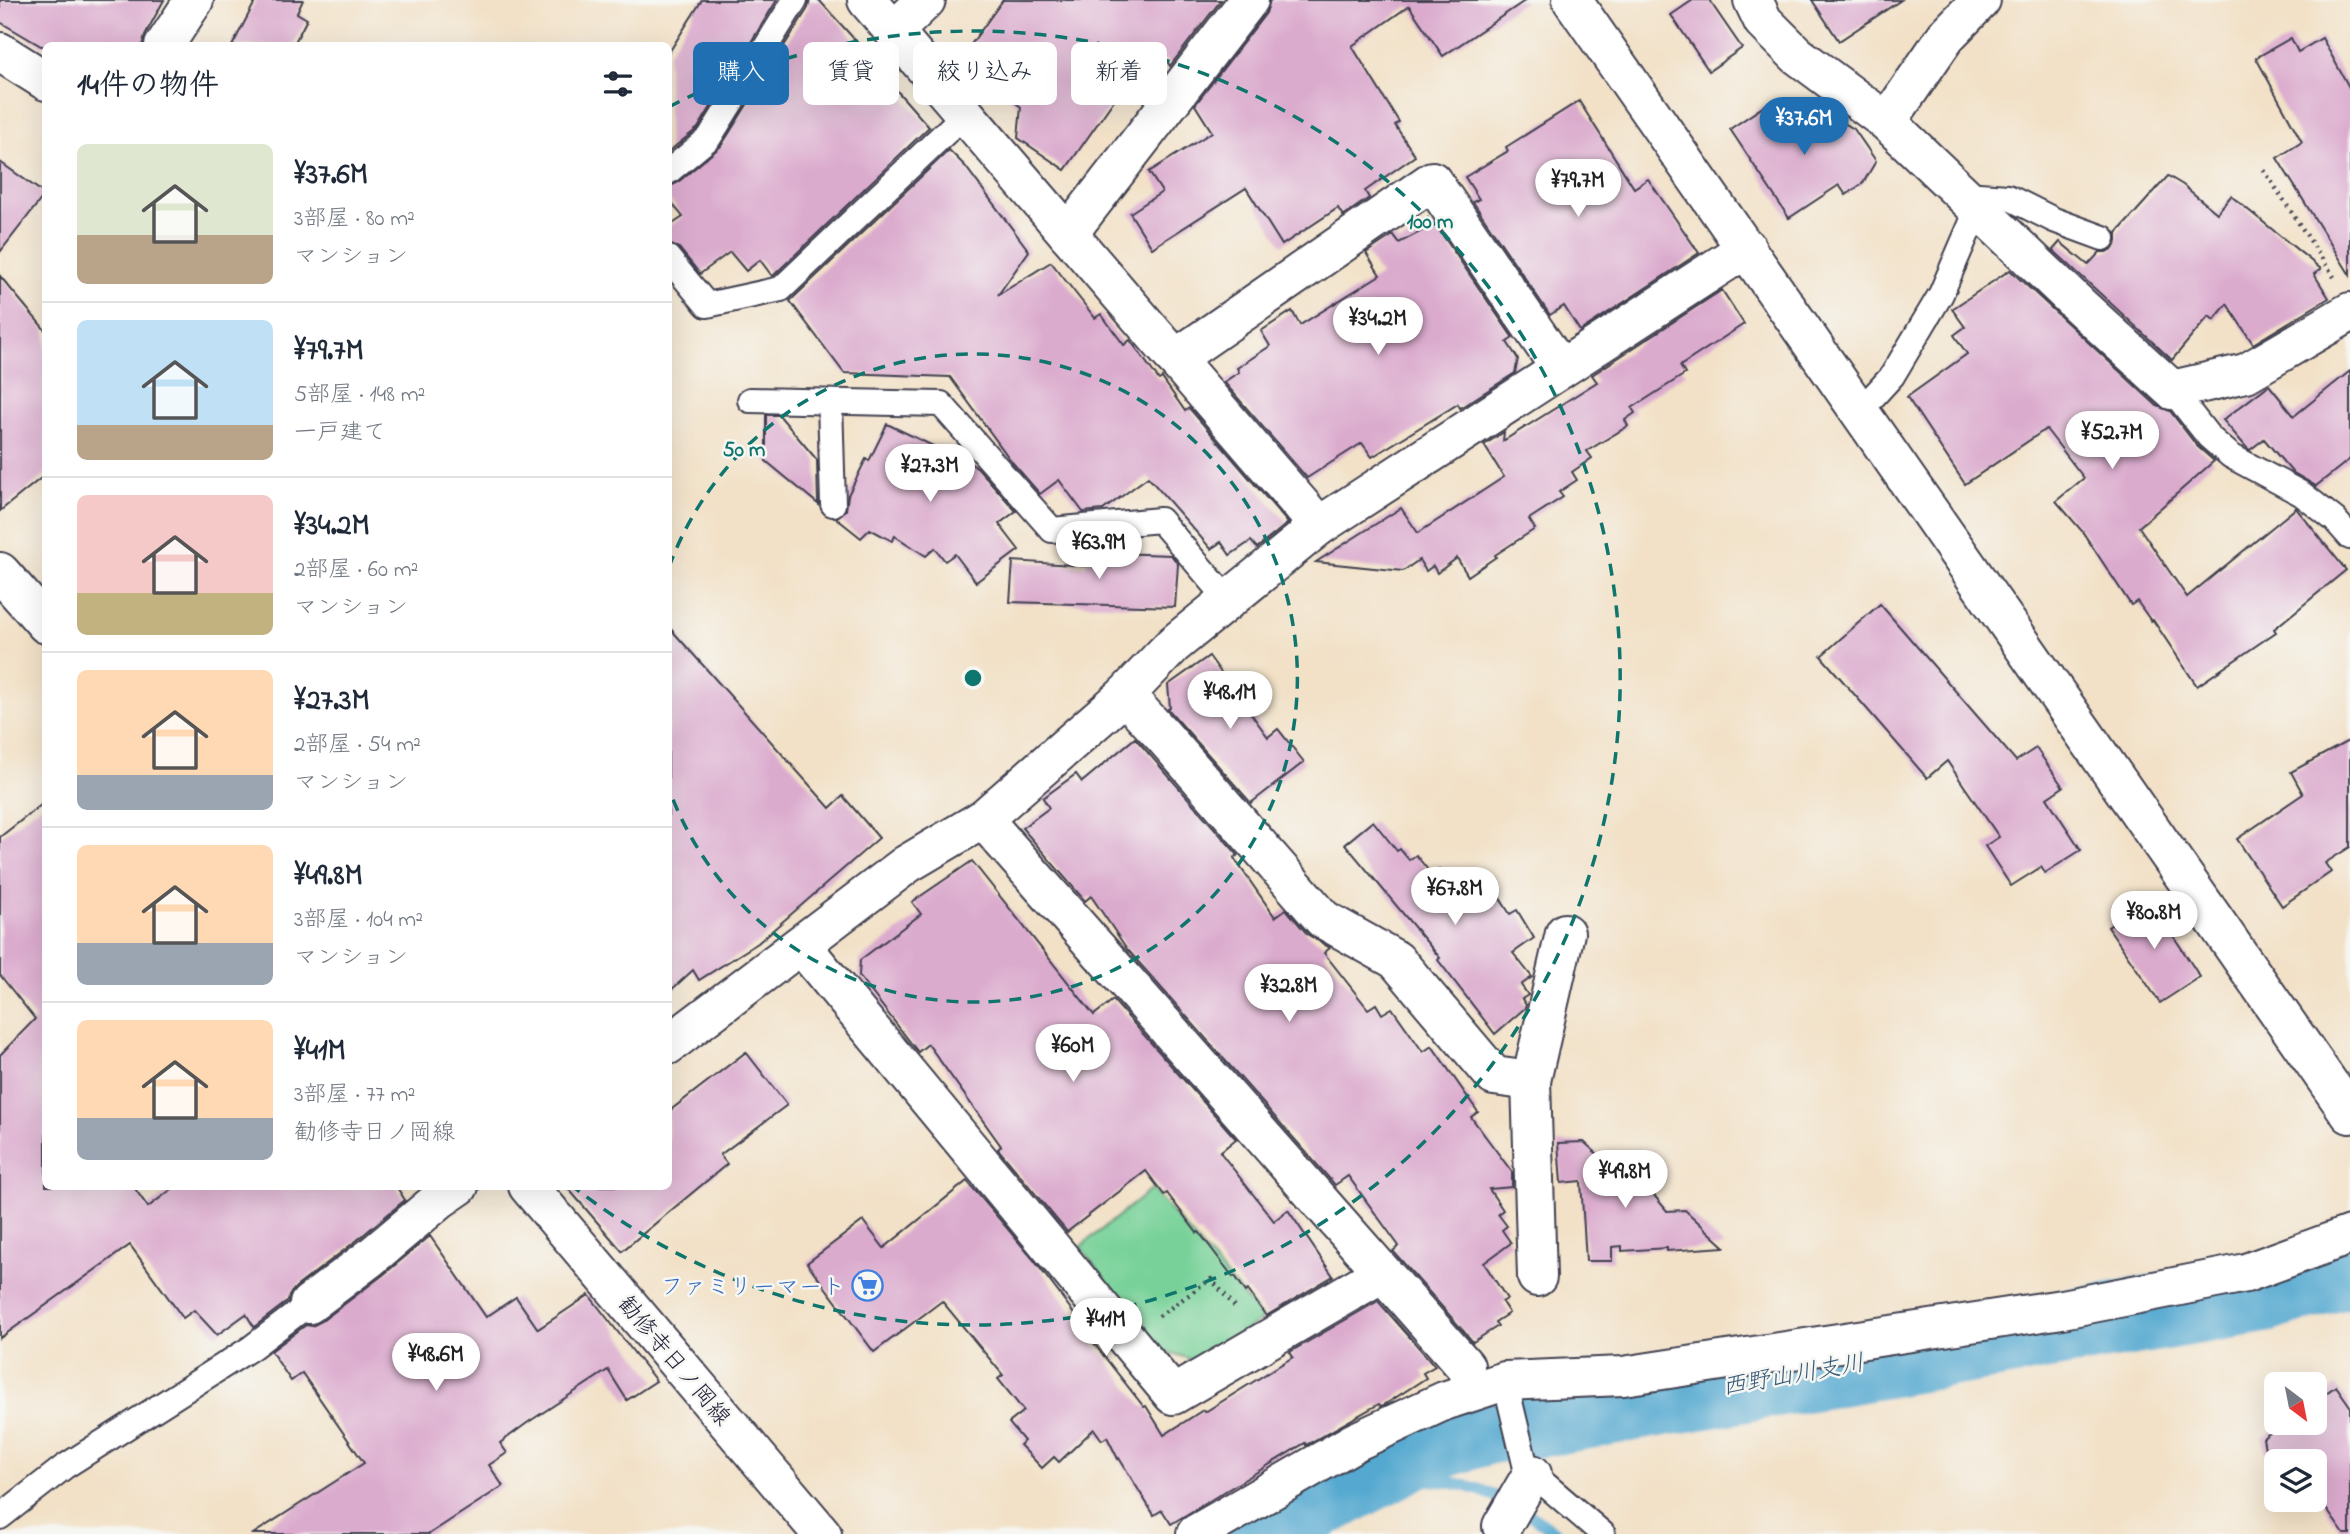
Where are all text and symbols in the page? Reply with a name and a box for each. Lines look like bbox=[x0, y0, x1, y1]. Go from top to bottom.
chip: 購入 bbox=[693, 42, 789, 105]
chip: 賃貸 bbox=[803, 42, 899, 105]
chip: 絞り込み bbox=[913, 42, 1057, 105]
chip: 新着 bbox=[1071, 42, 1167, 105]
text: 14件の物件 bbox=[77, 65, 219, 109]
icon: filters bbox=[599, 65, 637, 103]
pin: ¥37.6M bbox=[1747, 97, 1861, 157]
text: ¥37.6M bbox=[1776, 103, 1832, 136]
text: ¥37.6M bbox=[294, 154, 368, 198]
pin: ¥79.7M bbox=[1521, 160, 1635, 219]
text: ¥79.7M bbox=[1551, 165, 1605, 198]
icon: home bbox=[133, 172, 217, 256]
text: 3部屋 · 80 m² bbox=[294, 203, 415, 236]
text: 100 m bbox=[1407, 208, 1453, 238]
text: マンション bbox=[294, 241, 408, 274]
pin: ¥34.2M bbox=[1321, 298, 1435, 357]
text: ¥34.2M bbox=[1349, 303, 1407, 336]
text: ¥79.7M bbox=[294, 330, 364, 374]
icon: home bbox=[133, 348, 217, 432]
text: 5部屋 · 148 m² bbox=[294, 379, 425, 412]
pin: ¥52.7M bbox=[2055, 412, 2169, 471]
text: 一戸建て bbox=[294, 417, 386, 450]
text: ¥52.7M bbox=[2081, 417, 2143, 450]
text: 50 m bbox=[723, 436, 765, 466]
pin: ¥27.3M bbox=[873, 444, 987, 504]
text: ¥27.3M bbox=[901, 450, 959, 483]
text: ¥34.2M bbox=[294, 505, 370, 549]
pin: ¥63.9M bbox=[1042, 522, 1156, 581]
icon: home bbox=[133, 523, 217, 607]
text: ¥63.9M bbox=[1072, 527, 1126, 560]
text: 2部屋 · 60 m² bbox=[294, 554, 418, 587]
text: マンション bbox=[294, 592, 408, 625]
centre of rings bbox=[961, 666, 985, 690]
pin: ¥48.1M bbox=[1173, 672, 1287, 731]
text: ¥48.1M bbox=[1203, 677, 1257, 710]
text: ¥27.3M bbox=[294, 680, 370, 724]
icon: home bbox=[133, 698, 217, 782]
text: 2部屋 · 54 m² bbox=[294, 729, 421, 762]
text: マンション bbox=[294, 767, 408, 800]
text: ¥49.8M bbox=[294, 855, 363, 899]
pin: ¥67.8M bbox=[1398, 867, 1512, 927]
icon: home bbox=[133, 873, 217, 957]
text: ¥67.8M bbox=[1427, 873, 1483, 906]
pin: ¥80.8M bbox=[2097, 892, 2211, 951]
text: ¥80.8M bbox=[2127, 897, 2181, 930]
text: 3部屋 · 104 m² bbox=[294, 904, 423, 937]
text: マンション bbox=[294, 942, 408, 975]
pin: ¥32.8M bbox=[1232, 964, 1346, 1024]
text: ¥32.8M bbox=[1260, 970, 1318, 1003]
pin: ¥60M bbox=[1032, 1024, 1114, 1084]
text: ¥41M bbox=[294, 1030, 346, 1074]
text: ¥60M bbox=[1052, 1030, 1095, 1063]
icon: home bbox=[133, 1048, 217, 1132]
text: 3部屋 · 77 m² bbox=[294, 1079, 415, 1112]
text: 勧修寺日ノ岡線 bbox=[294, 1117, 455, 1150]
pin: ¥49.8M bbox=[1568, 1150, 1682, 1210]
text: ¥49.8M bbox=[1599, 1156, 1651, 1189]
supermarket icon: ファミリーマート bbox=[851, 1269, 885, 1303]
place label: ファミリーマート bbox=[661, 1272, 845, 1305]
street label: 勧修寺日ノ岡線 bbox=[609, 1289, 737, 1434]
pin: ¥41M bbox=[1065, 1298, 1147, 1358]
text: ¥41M bbox=[1086, 1304, 1126, 1337]
pin: ¥48.6M bbox=[379, 1334, 493, 1393]
text: ¥48.6M bbox=[408, 1339, 464, 1372]
water label: 西野山川支川 bbox=[1719, 1347, 1867, 1406]
north arrow bbox=[2264, 1372, 2328, 1435]
map controls bbox=[2264, 1372, 2327, 1512]
button: layers bbox=[2264, 1449, 2327, 1512]

